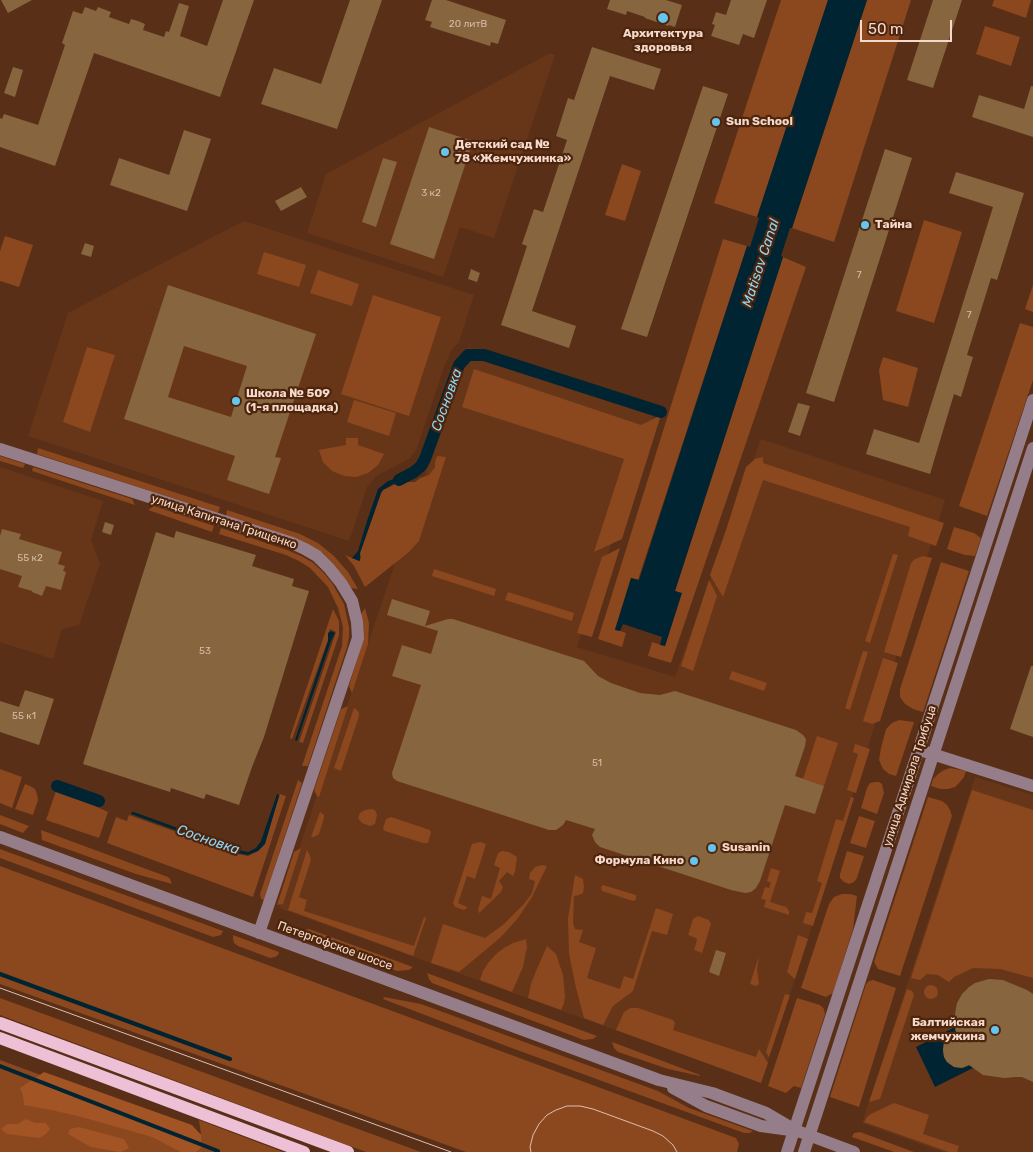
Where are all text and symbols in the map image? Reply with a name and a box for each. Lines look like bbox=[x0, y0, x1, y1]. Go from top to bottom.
scale bar bbox=[863, 10, 956, 42]
marker: Архитектура здоровья bbox=[656, 11, 670, 25]
house number: 20 литВ bbox=[449, 18, 487, 30]
text: 50 m bbox=[868, 20, 903, 38]
place label: Архитектура здоровья bbox=[623, 27, 703, 55]
place label: Sun School bbox=[726, 115, 793, 129]
marker: Sun School bbox=[710, 116, 722, 128]
place label: Детский сад № 78 «Жемчужинка» bbox=[455, 138, 571, 166]
marker: Детский сад № 78 «Жемчужинка» bbox=[439, 146, 451, 158]
house number: 3 к2 bbox=[421, 187, 441, 199]
water label: Matisov Canal bbox=[739, 217, 783, 309]
place label: Тайна bbox=[875, 218, 912, 232]
marker: Тайна bbox=[859, 219, 871, 231]
house number: 7 bbox=[856, 269, 862, 281]
house number: 7 bbox=[966, 309, 972, 321]
water label: Сосновка bbox=[428, 367, 466, 433]
place label: Школа № 509 (1-я площадка) bbox=[246, 387, 338, 415]
marker: Школа № 509 (1-я площадка) bbox=[230, 395, 242, 407]
street label: улица Капитана Грищенко bbox=[149, 492, 299, 552]
house number: 55 к2 bbox=[17, 552, 43, 564]
house number: 53 bbox=[199, 645, 211, 657]
street label: улица Адмирала Трибуца bbox=[880, 704, 940, 848]
house number: 55 к1 bbox=[12, 710, 36, 722]
house number: 51 bbox=[592, 757, 602, 769]
water label: Сосновка bbox=[175, 821, 241, 859]
place label: Susanin bbox=[722, 841, 770, 855]
marker: Susanin bbox=[706, 842, 718, 854]
place label: Формула Кино bbox=[594, 854, 684, 868]
marker: Формула Кино bbox=[688, 855, 700, 867]
street label: Петергофское шоссе bbox=[275, 918, 395, 974]
place label: Балтийская жемчужина bbox=[910, 1016, 985, 1044]
marker: Балтийская жемчужина bbox=[989, 1024, 1001, 1036]

